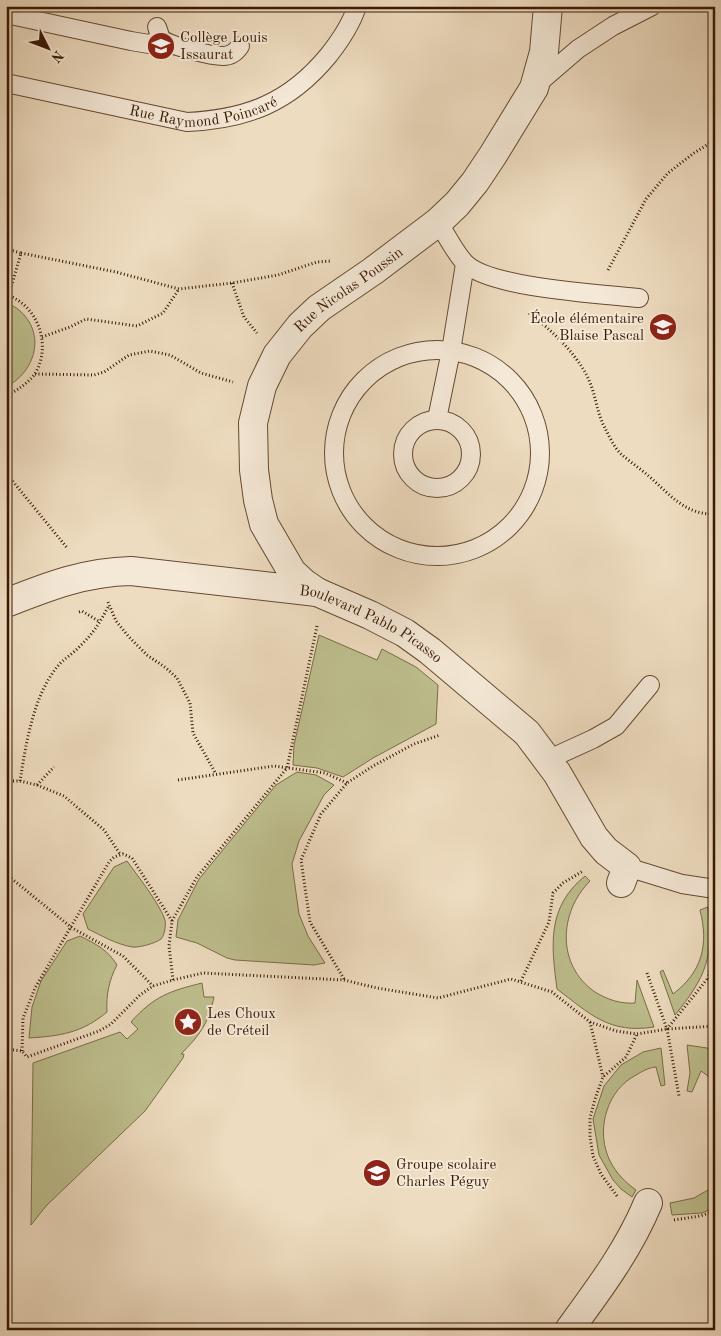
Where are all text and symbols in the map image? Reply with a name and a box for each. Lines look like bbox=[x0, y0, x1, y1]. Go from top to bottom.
north arrow bbox=[22, 22, 72, 72]
school or university icon: Collège Louis Issaurat bbox=[146, 31, 176, 61]
place label: Collège Louis Issaurat bbox=[180, 31, 268, 63]
text: N bbox=[48, 47, 66, 65]
street label: Rue Raymond Poincaré bbox=[128, 95, 280, 131]
street label: Rue Nicolas Poussin bbox=[292, 245, 406, 336]
place label: École élémentaire Blaise Pascal bbox=[530, 309, 644, 344]
school or university icon: École élémentaire Blaise Pascal bbox=[648, 312, 678, 342]
street label: Boulevard Pablo Picasso bbox=[299, 584, 444, 667]
place icon: Les Choux de Créteil bbox=[173, 1007, 203, 1037]
place label: Les Choux de Créteil bbox=[207, 1007, 276, 1039]
school or university icon: Groupe scolaire Charles Péguy bbox=[362, 1158, 392, 1188]
place label: Groupe scolaire Charles Péguy bbox=[396, 1158, 496, 1190]

